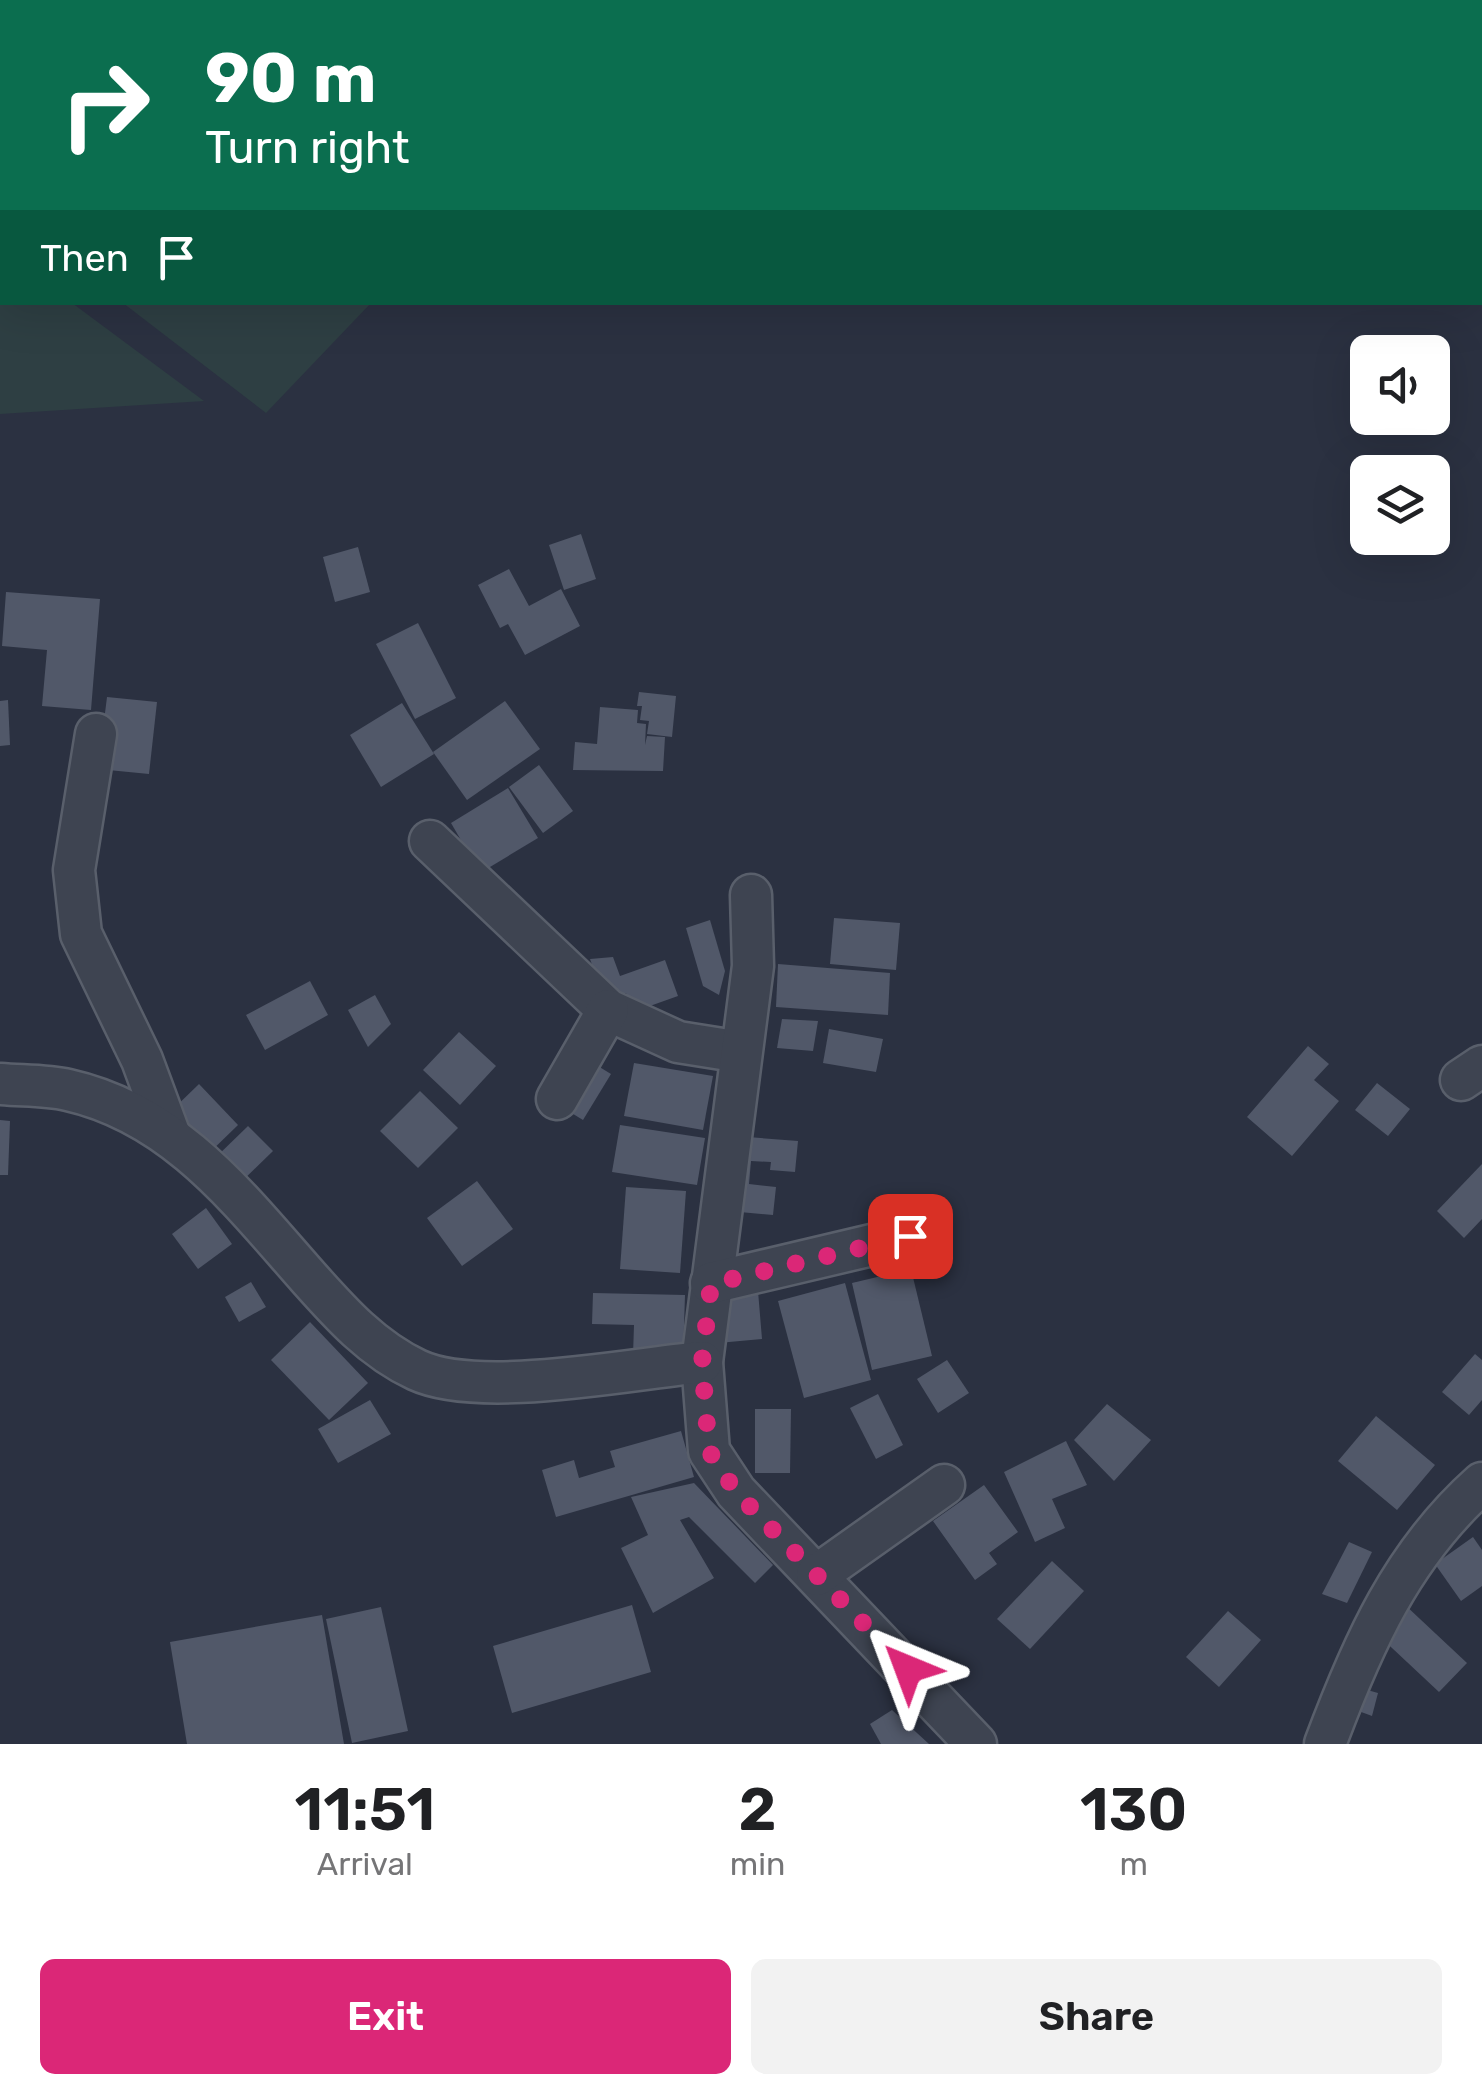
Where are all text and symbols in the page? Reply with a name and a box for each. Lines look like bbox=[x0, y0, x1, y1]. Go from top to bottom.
text: 90 m bbox=[205, 37, 377, 120]
icon: right bbox=[40, 40, 170, 170]
text: Turn right bbox=[205, 121, 409, 174]
icon: arrive bbox=[149, 230, 204, 285]
text: Then bbox=[40, 235, 129, 281]
map controls bbox=[1350, 335, 1450, 555]
button: sound bbox=[1350, 335, 1450, 435]
button: layers bbox=[1350, 455, 1450, 555]
pin bbox=[868, 1194, 953, 1279]
icon: arrive bbox=[883, 1209, 938, 1264]
position arrow bbox=[856, 1617, 960, 1721]
text: 11:51 bbox=[295, 1774, 435, 1845]
text: 2 bbox=[739, 1774, 777, 1845]
text: 130 bbox=[1080, 1774, 1187, 1845]
text: Arrival bbox=[317, 1845, 413, 1883]
text: min bbox=[730, 1845, 785, 1883]
text: m bbox=[1119, 1845, 1148, 1883]
button: Exit bbox=[40, 1959, 731, 2074]
button: Share bbox=[751, 1959, 1442, 2074]

